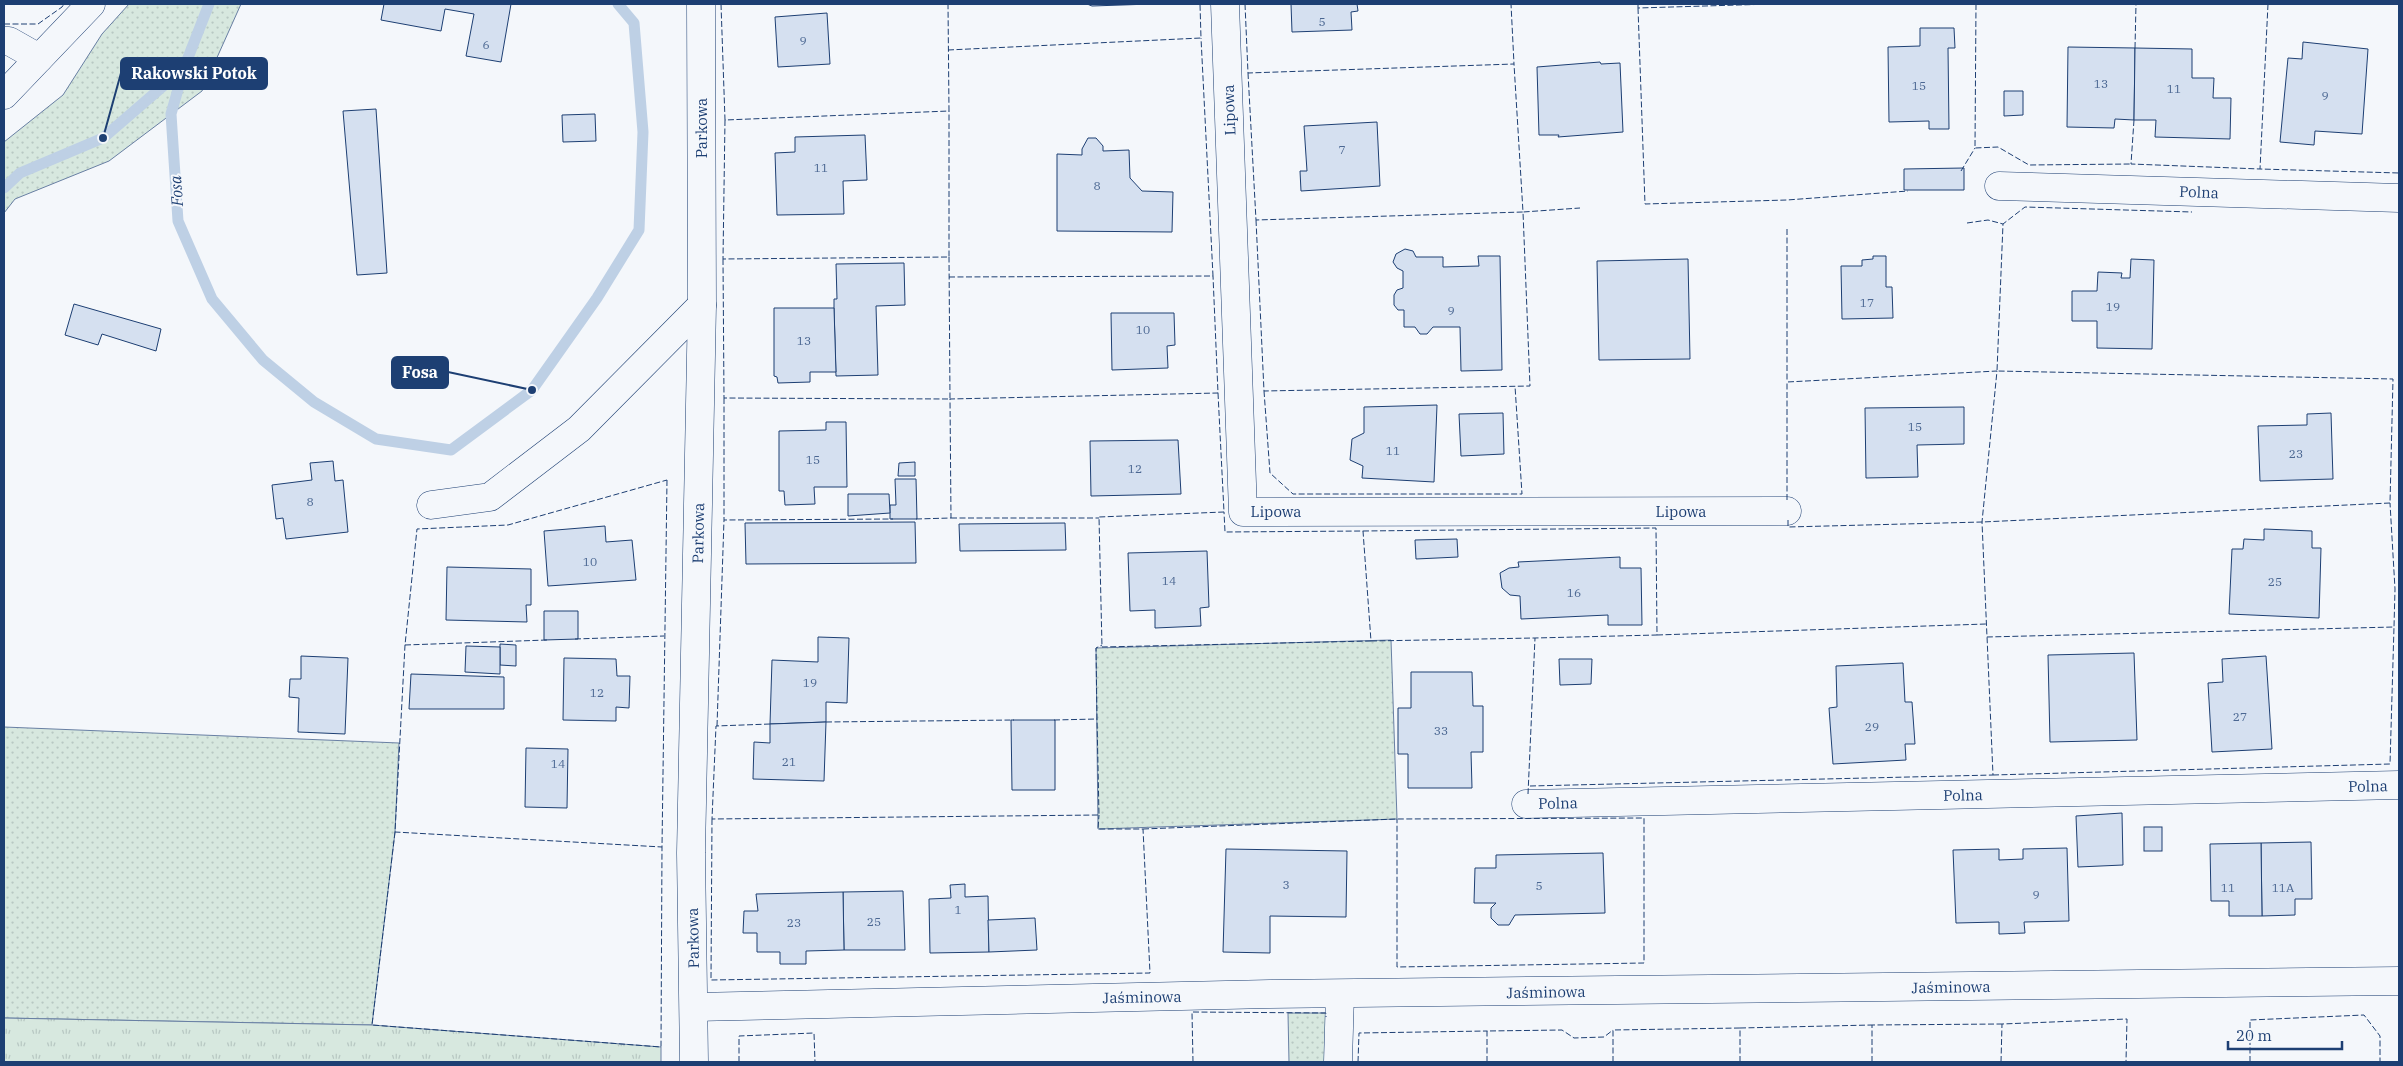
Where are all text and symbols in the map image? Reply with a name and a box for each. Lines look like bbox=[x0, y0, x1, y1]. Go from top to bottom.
house number: 5 bbox=[1318, 14, 1326, 29]
house number: 9 bbox=[799, 33, 807, 48]
house number: 6 bbox=[482, 37, 490, 52]
callout: Rakowski Potok bbox=[121, 58, 267, 89]
text: Rakowski Potok bbox=[131, 63, 257, 83]
house number: 13 bbox=[2094, 76, 2108, 91]
house number: 15 bbox=[1912, 78, 1926, 93]
house number: 11 bbox=[2167, 81, 2181, 96]
street label: Lipowa bbox=[1219, 84, 1239, 136]
house number: 9 bbox=[2321, 88, 2329, 103]
street label: Parkowa bbox=[692, 98, 711, 158]
house number: 7 bbox=[1338, 142, 1346, 157]
house number: 11 bbox=[814, 160, 828, 175]
water label: Fosa bbox=[165, 174, 187, 208]
house number: 8 bbox=[1093, 178, 1101, 193]
street label: Polna bbox=[2179, 182, 2219, 202]
house number: 17 bbox=[1860, 295, 1874, 310]
house number: 19 bbox=[2106, 299, 2120, 314]
house number: 9 bbox=[1447, 303, 1455, 318]
house number: 10 bbox=[1136, 322, 1150, 337]
house number: 13 bbox=[797, 333, 811, 348]
callout: Fosa bbox=[392, 357, 448, 388]
text: Fosa bbox=[402, 362, 438, 382]
house number: 15 bbox=[1908, 419, 1922, 434]
house number: 11 bbox=[1386, 443, 1400, 458]
house number: 23 bbox=[2289, 446, 2303, 461]
house number: 15 bbox=[806, 452, 820, 467]
house number: 12 bbox=[1128, 461, 1142, 476]
house number: 8 bbox=[306, 494, 314, 509]
street label: Lipowa bbox=[1250, 502, 1302, 521]
street label: Lipowa bbox=[1655, 502, 1707, 521]
street label: Parkowa bbox=[688, 503, 708, 563]
house number: 10 bbox=[583, 554, 597, 569]
house number: 14 bbox=[1162, 573, 1176, 588]
house number: 25 bbox=[2268, 574, 2282, 589]
house number: 16 bbox=[1567, 585, 1581, 600]
house number: 19 bbox=[803, 675, 817, 690]
house number: 12 bbox=[590, 685, 604, 700]
house number: 27 bbox=[2233, 709, 2247, 724]
house number: 29 bbox=[1865, 719, 1879, 734]
house number: 33 bbox=[1434, 723, 1448, 738]
house number: 21 bbox=[782, 754, 796, 769]
house number: 14 bbox=[551, 756, 565, 771]
street label: Polna bbox=[2348, 776, 2388, 796]
street label: Polna bbox=[1943, 785, 1983, 805]
street label: Polna bbox=[1538, 793, 1578, 813]
house number: 3 bbox=[1282, 877, 1290, 892]
house number: 5 bbox=[1535, 878, 1543, 893]
house number: 11 bbox=[2221, 880, 2235, 895]
house number: 11A bbox=[2272, 880, 2295, 895]
house number: 9 bbox=[2032, 887, 2040, 902]
house number: 1 bbox=[954, 902, 962, 917]
street label: Parkowa bbox=[683, 908, 703, 968]
house number: 25 bbox=[867, 914, 881, 929]
house number: 23 bbox=[787, 915, 801, 930]
street label: Jaśminowa bbox=[1911, 977, 1991, 997]
street label: Jaśminowa bbox=[1506, 982, 1586, 1002]
street label: Jaśminowa bbox=[1102, 987, 1182, 1007]
scale bar bbox=[2228, 1018, 2342, 1050]
text: 20 m bbox=[2236, 1026, 2272, 1045]

